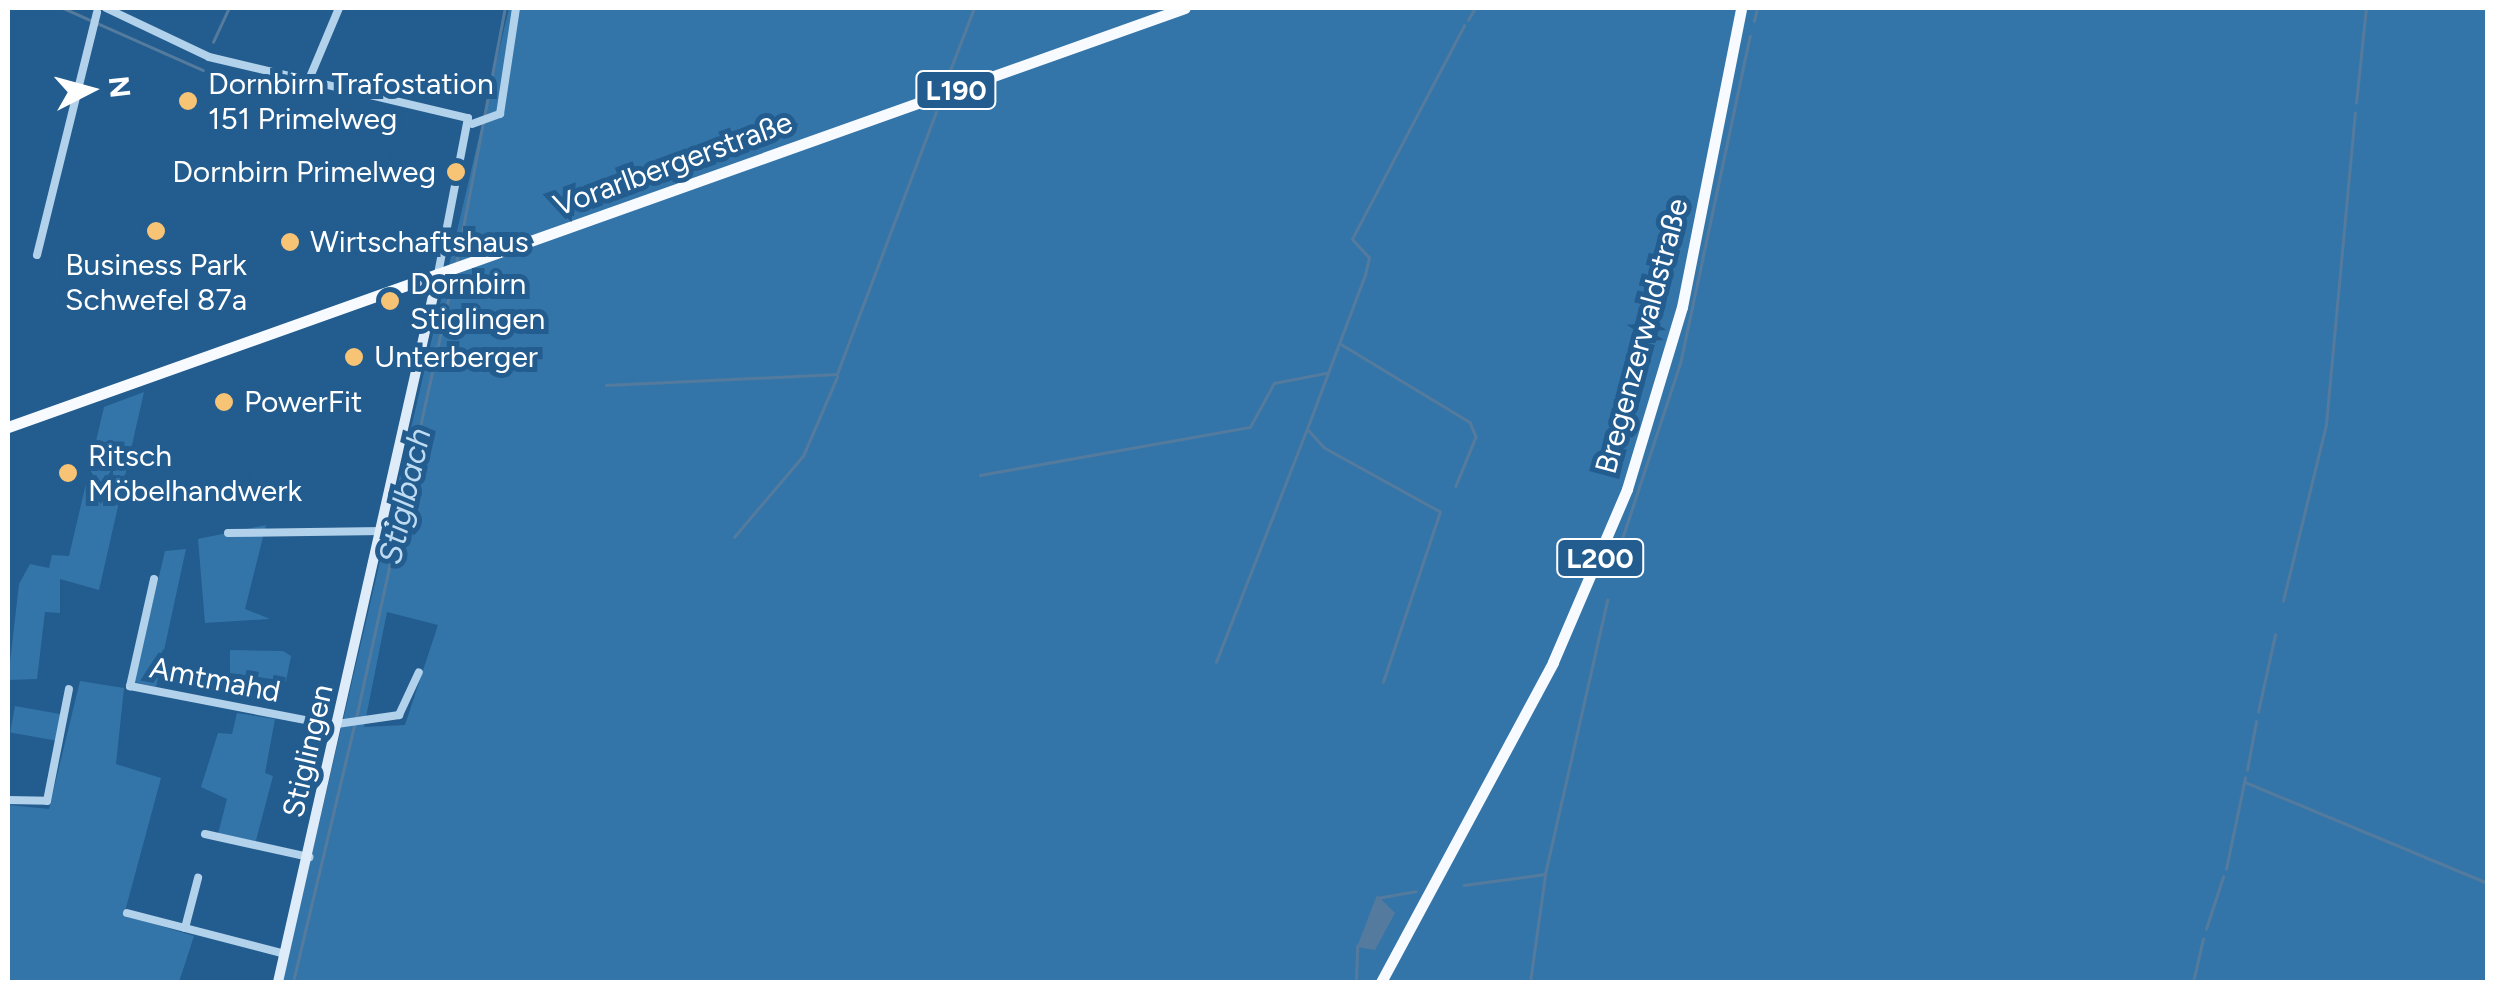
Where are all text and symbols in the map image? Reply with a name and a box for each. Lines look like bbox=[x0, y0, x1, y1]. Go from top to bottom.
north arrow bbox=[40, 40, 140, 140]
place label: Dornbirn Trafostation 151 Primelweg bbox=[208, 66, 494, 136]
road number: L190 bbox=[914, 67, 998, 113]
text: N bbox=[102, 74, 138, 99]
marker: Dornbirn Trafostation 151 Primelweg bbox=[177, 90, 199, 112]
street label: Vorarlbergerstraße bbox=[549, 104, 797, 224]
place label: Dornbirn Primelweg bbox=[172, 154, 436, 190]
marker: Dornbirn Primelweg bbox=[445, 161, 467, 183]
street label: Bregenzerwaldstraße bbox=[1588, 194, 1696, 478]
marker: Business Park Schwefel 87a bbox=[145, 220, 167, 242]
place label: Wirtschaftshaus bbox=[310, 224, 529, 260]
marker: Wirtschaftshaus bbox=[279, 231, 301, 253]
place label: Business Park Schwefel 87a bbox=[65, 247, 247, 318]
place label: Dornbirn Stiglingen bbox=[410, 266, 545, 336]
marker: Dornbirn Stiglingen bbox=[379, 290, 401, 312]
place label: Unterberger bbox=[374, 339, 538, 375]
marker: Unterberger bbox=[343, 346, 365, 368]
place label: PowerFit bbox=[244, 384, 362, 420]
marker: PowerFit bbox=[213, 391, 235, 413]
water label: Stiglbach bbox=[371, 424, 439, 568]
place label: Ritsch Möbelhandwerk bbox=[88, 438, 302, 508]
marker: Ritsch Möbelhandwerk bbox=[57, 462, 79, 484]
road number: L200 bbox=[1555, 535, 1645, 581]
street label: Amtmahd bbox=[147, 650, 283, 710]
street label: Stiglingen bbox=[275, 681, 341, 821]

